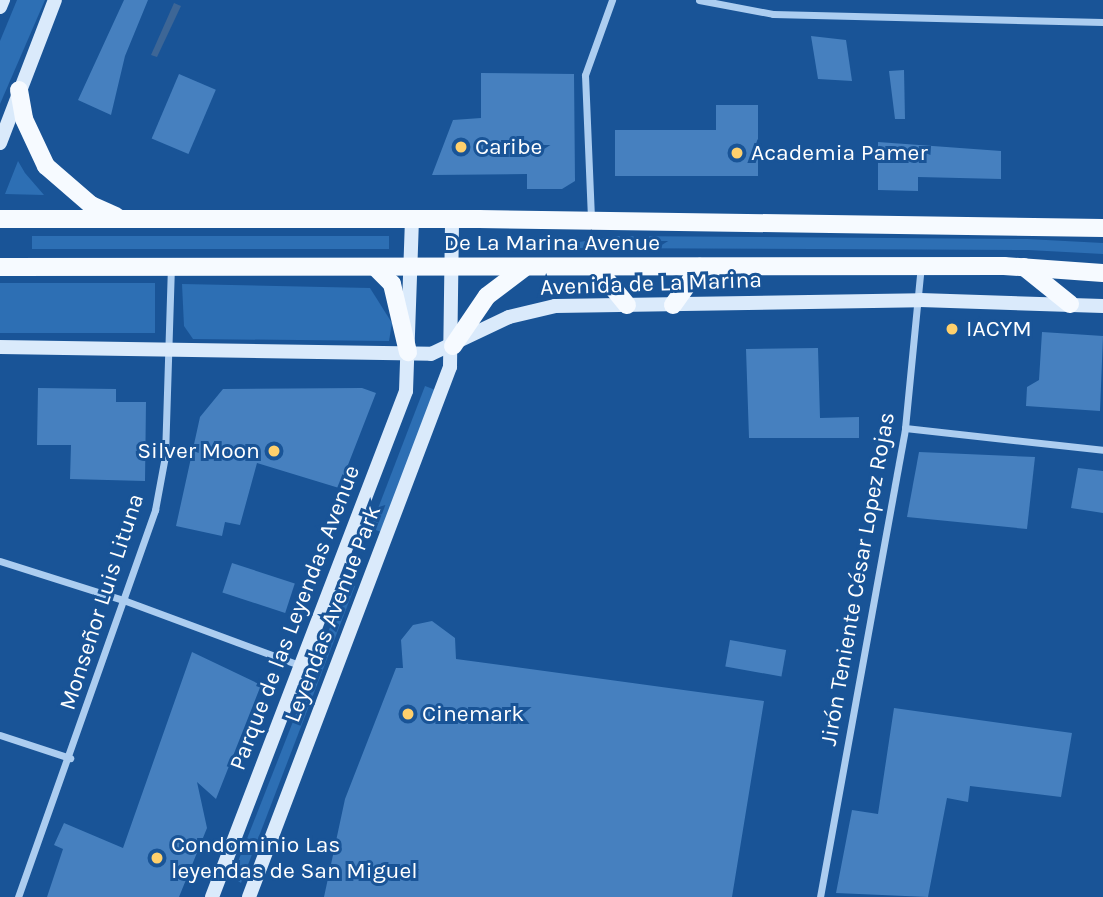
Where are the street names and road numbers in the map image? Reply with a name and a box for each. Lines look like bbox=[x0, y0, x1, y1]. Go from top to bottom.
street label: De La Marina Avenue bbox=[444, 229, 660, 257]
street label: Avenida de La Marina bbox=[539, 266, 763, 302]
street label: Jirón Teniente César Lopez Rojas bbox=[815, 410, 901, 748]
street label: Parque de las Leyendas Avenue bbox=[224, 462, 366, 774]
street label: Monseñor Luis Lituna bbox=[54, 490, 150, 714]
street label: Leyendas Avenue Park bbox=[279, 501, 387, 727]

